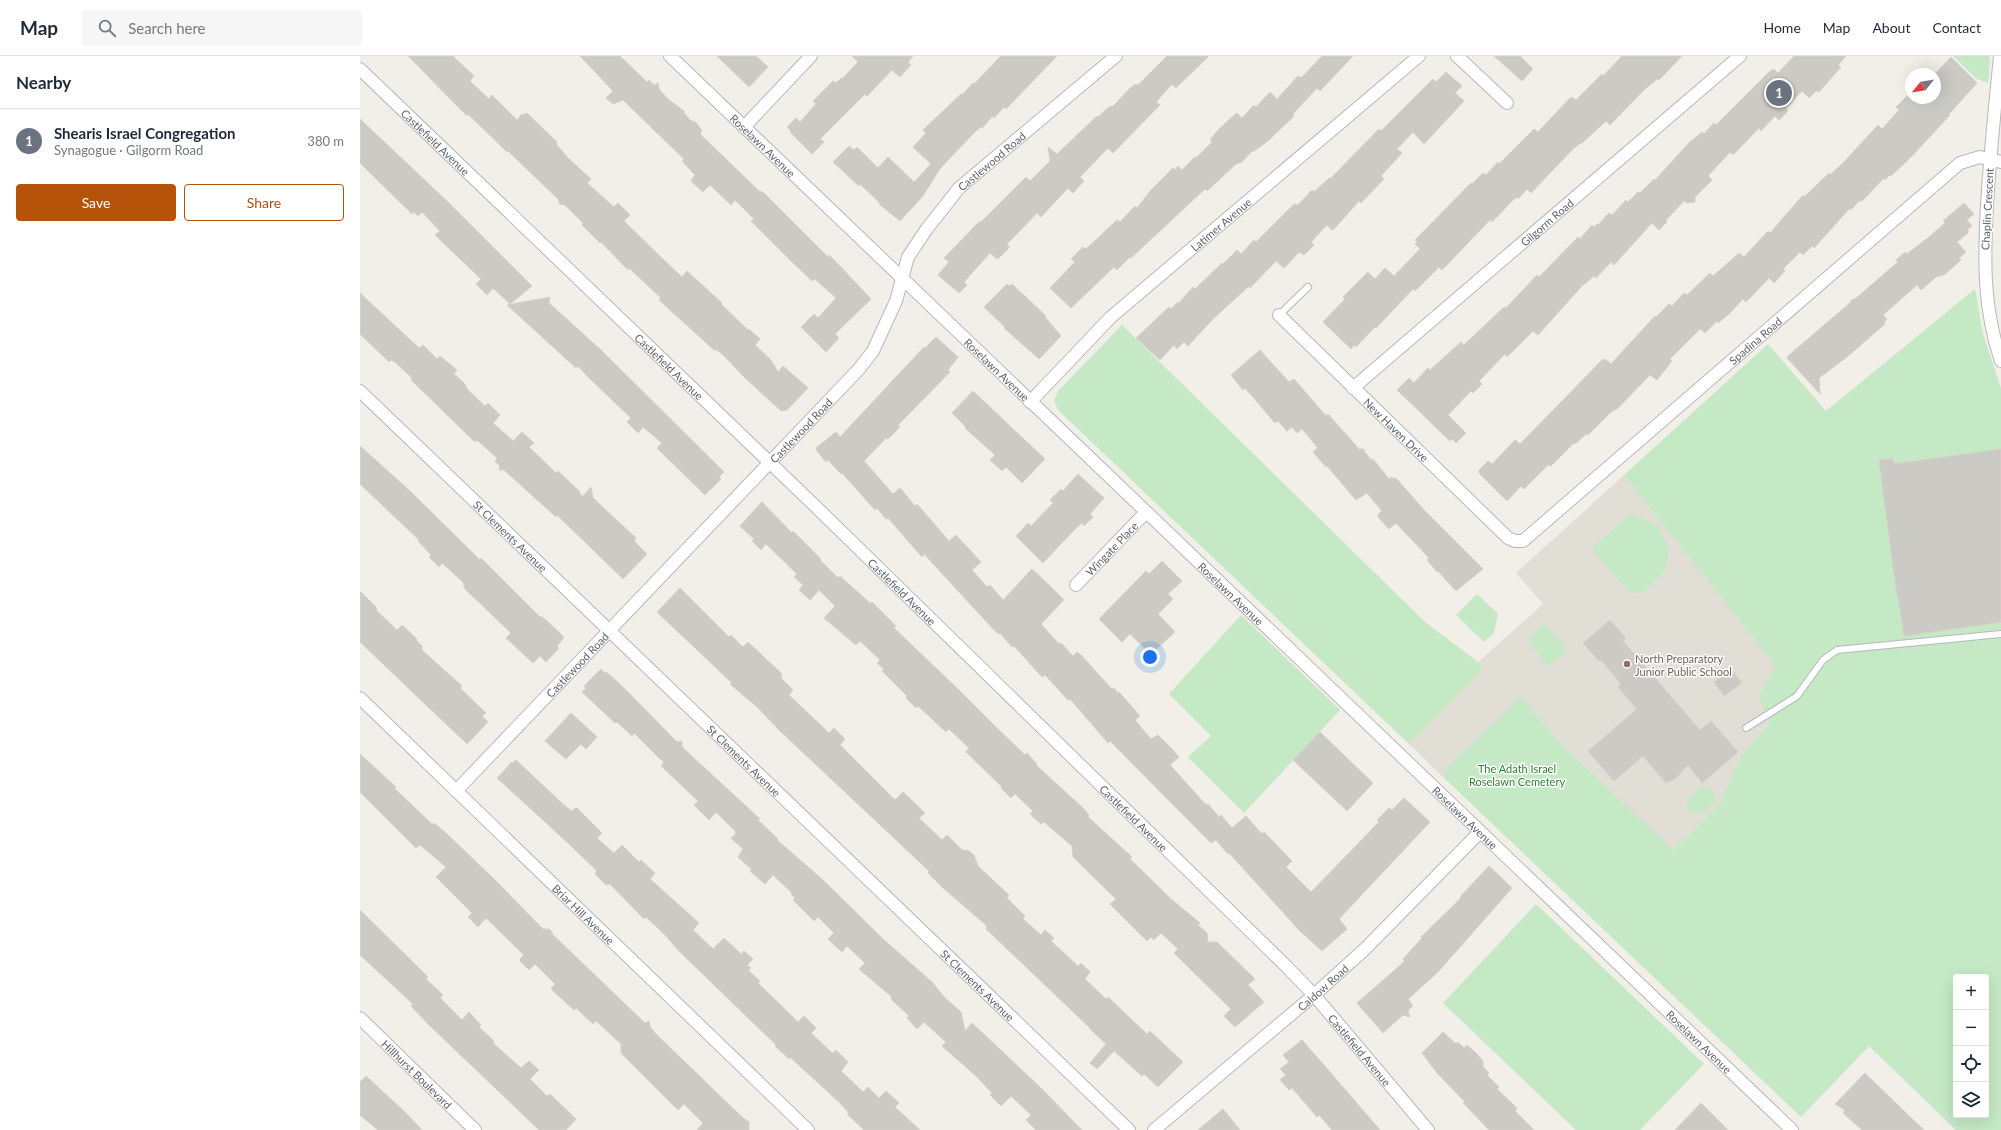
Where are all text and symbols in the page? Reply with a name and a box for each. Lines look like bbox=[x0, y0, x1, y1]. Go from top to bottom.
search box bbox=[82, 10, 362, 46]
text: Map bbox=[20, 16, 58, 39]
icon: search bbox=[96, 17, 118, 39]
text: Search here bbox=[128, 19, 206, 37]
text: Home bbox=[1763, 19, 1801, 36]
text: Map bbox=[1823, 19, 1850, 36]
text: About bbox=[1872, 19, 1910, 36]
text: Contact bbox=[1932, 19, 1981, 36]
north arrow bbox=[1905, 68, 1941, 104]
text: Nearby bbox=[16, 72, 71, 93]
pin: 1 bbox=[1766, 78, 1792, 108]
street label: Castlefield Avenue bbox=[399, 106, 473, 178]
street label: Roselawn Avenue bbox=[728, 111, 799, 179]
text: Shearis Israel Congregation bbox=[54, 124, 236, 142]
street label: Castlewood Road bbox=[955, 129, 1028, 193]
text: 1 bbox=[25, 133, 33, 149]
text: 380 m bbox=[307, 133, 344, 149]
text: Synagogue · Gilgorm Road bbox=[54, 142, 203, 158]
street label: Chaplin Crescent bbox=[1978, 168, 1996, 250]
button: Save bbox=[16, 184, 176, 221]
button: Share bbox=[184, 184, 344, 221]
street label: Latimer Avenue bbox=[1188, 195, 1254, 254]
street label: Gilgorm Road bbox=[1517, 196, 1576, 248]
street label: Spadina Road bbox=[1726, 314, 1784, 367]
street label: Castlefield Avenue bbox=[633, 330, 706, 402]
street label: Roselawn Avenue bbox=[962, 335, 1033, 403]
street label: Castlewood Road bbox=[767, 395, 834, 465]
street label: New Haven Drive bbox=[1361, 395, 1432, 464]
street label: St Clements Avenue bbox=[471, 498, 550, 574]
street label: Wingate Place bbox=[1083, 518, 1140, 578]
street label: Castlefield Avenue bbox=[866, 555, 939, 627]
street label: Roselawn Avenue bbox=[1196, 559, 1267, 628]
street label: Castlewood Road bbox=[543, 629, 611, 699]
your location bbox=[1140, 647, 1160, 667]
place label: North Preparatory Junior Public School bbox=[1635, 652, 1732, 678]
marker: North Preparatory Junior Public School bbox=[1622, 659, 1632, 669]
street label: St Clements Avenue bbox=[705, 722, 784, 799]
park label: The Adath Israel Roselawn Cemetery bbox=[1469, 762, 1565, 788]
street label: Castlefield Avenue bbox=[1098, 782, 1171, 854]
street label: Roselawn Avenue bbox=[1430, 783, 1501, 852]
street label: Briar Hill Avenue bbox=[550, 881, 618, 947]
street label: St Clements Avenue bbox=[939, 947, 1017, 1023]
street label: Caldow Road bbox=[1294, 961, 1351, 1013]
map controls bbox=[1953, 974, 1989, 1118]
button: + bbox=[1953, 974, 1989, 1010]
street label: Roselawn Avenue bbox=[1664, 1007, 1735, 1076]
button: − bbox=[1953, 1010, 1989, 1046]
street label: Castlefield Avenue bbox=[1326, 1011, 1394, 1088]
street label: Hillhurst Boulevard bbox=[380, 1037, 455, 1111]
button: locate bbox=[1953, 1046, 1989, 1082]
button: layers bbox=[1953, 1082, 1989, 1118]

